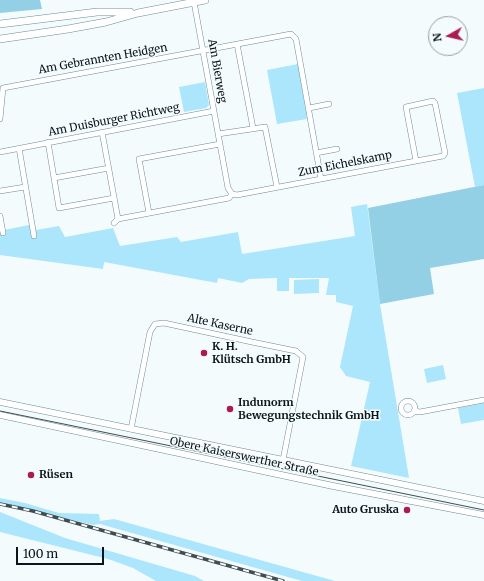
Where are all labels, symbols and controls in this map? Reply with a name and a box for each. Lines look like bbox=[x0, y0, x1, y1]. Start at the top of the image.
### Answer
north arrow bbox=[428, 16, 468, 56]
text: N bbox=[430, 32, 445, 43]
street label: Am Bierweg bbox=[205, 38, 229, 104]
street label: Am Gebrannten Heidgen bbox=[37, 41, 169, 77]
street label: Am Duisburger Richtweg bbox=[47, 101, 181, 139]
street label: Zum Eichelskamp bbox=[297, 148, 393, 180]
street label: Alte Kaserne bbox=[186, 312, 254, 338]
place label: K. H. Klütsch GmbH bbox=[212, 340, 291, 366]
marker: K. H. Klütsch GmbH bbox=[199, 348, 209, 358]
place label: Indunorm Bewegungstechnik GmbH bbox=[238, 396, 380, 422]
marker: Indunorm Bewegungstechnik GmbH bbox=[225, 404, 235, 414]
street label: Obere Kaiserswerther Straße bbox=[168, 435, 320, 479]
place label: Rüsen bbox=[39, 468, 73, 482]
marker: Rüsen bbox=[26, 470, 36, 480]
place label: Auto Gruska bbox=[332, 503, 399, 517]
marker: Auto Gruska bbox=[402, 505, 412, 515]
scale bar bbox=[18, 539, 106, 565]
text: 100 m bbox=[23, 546, 58, 561]

